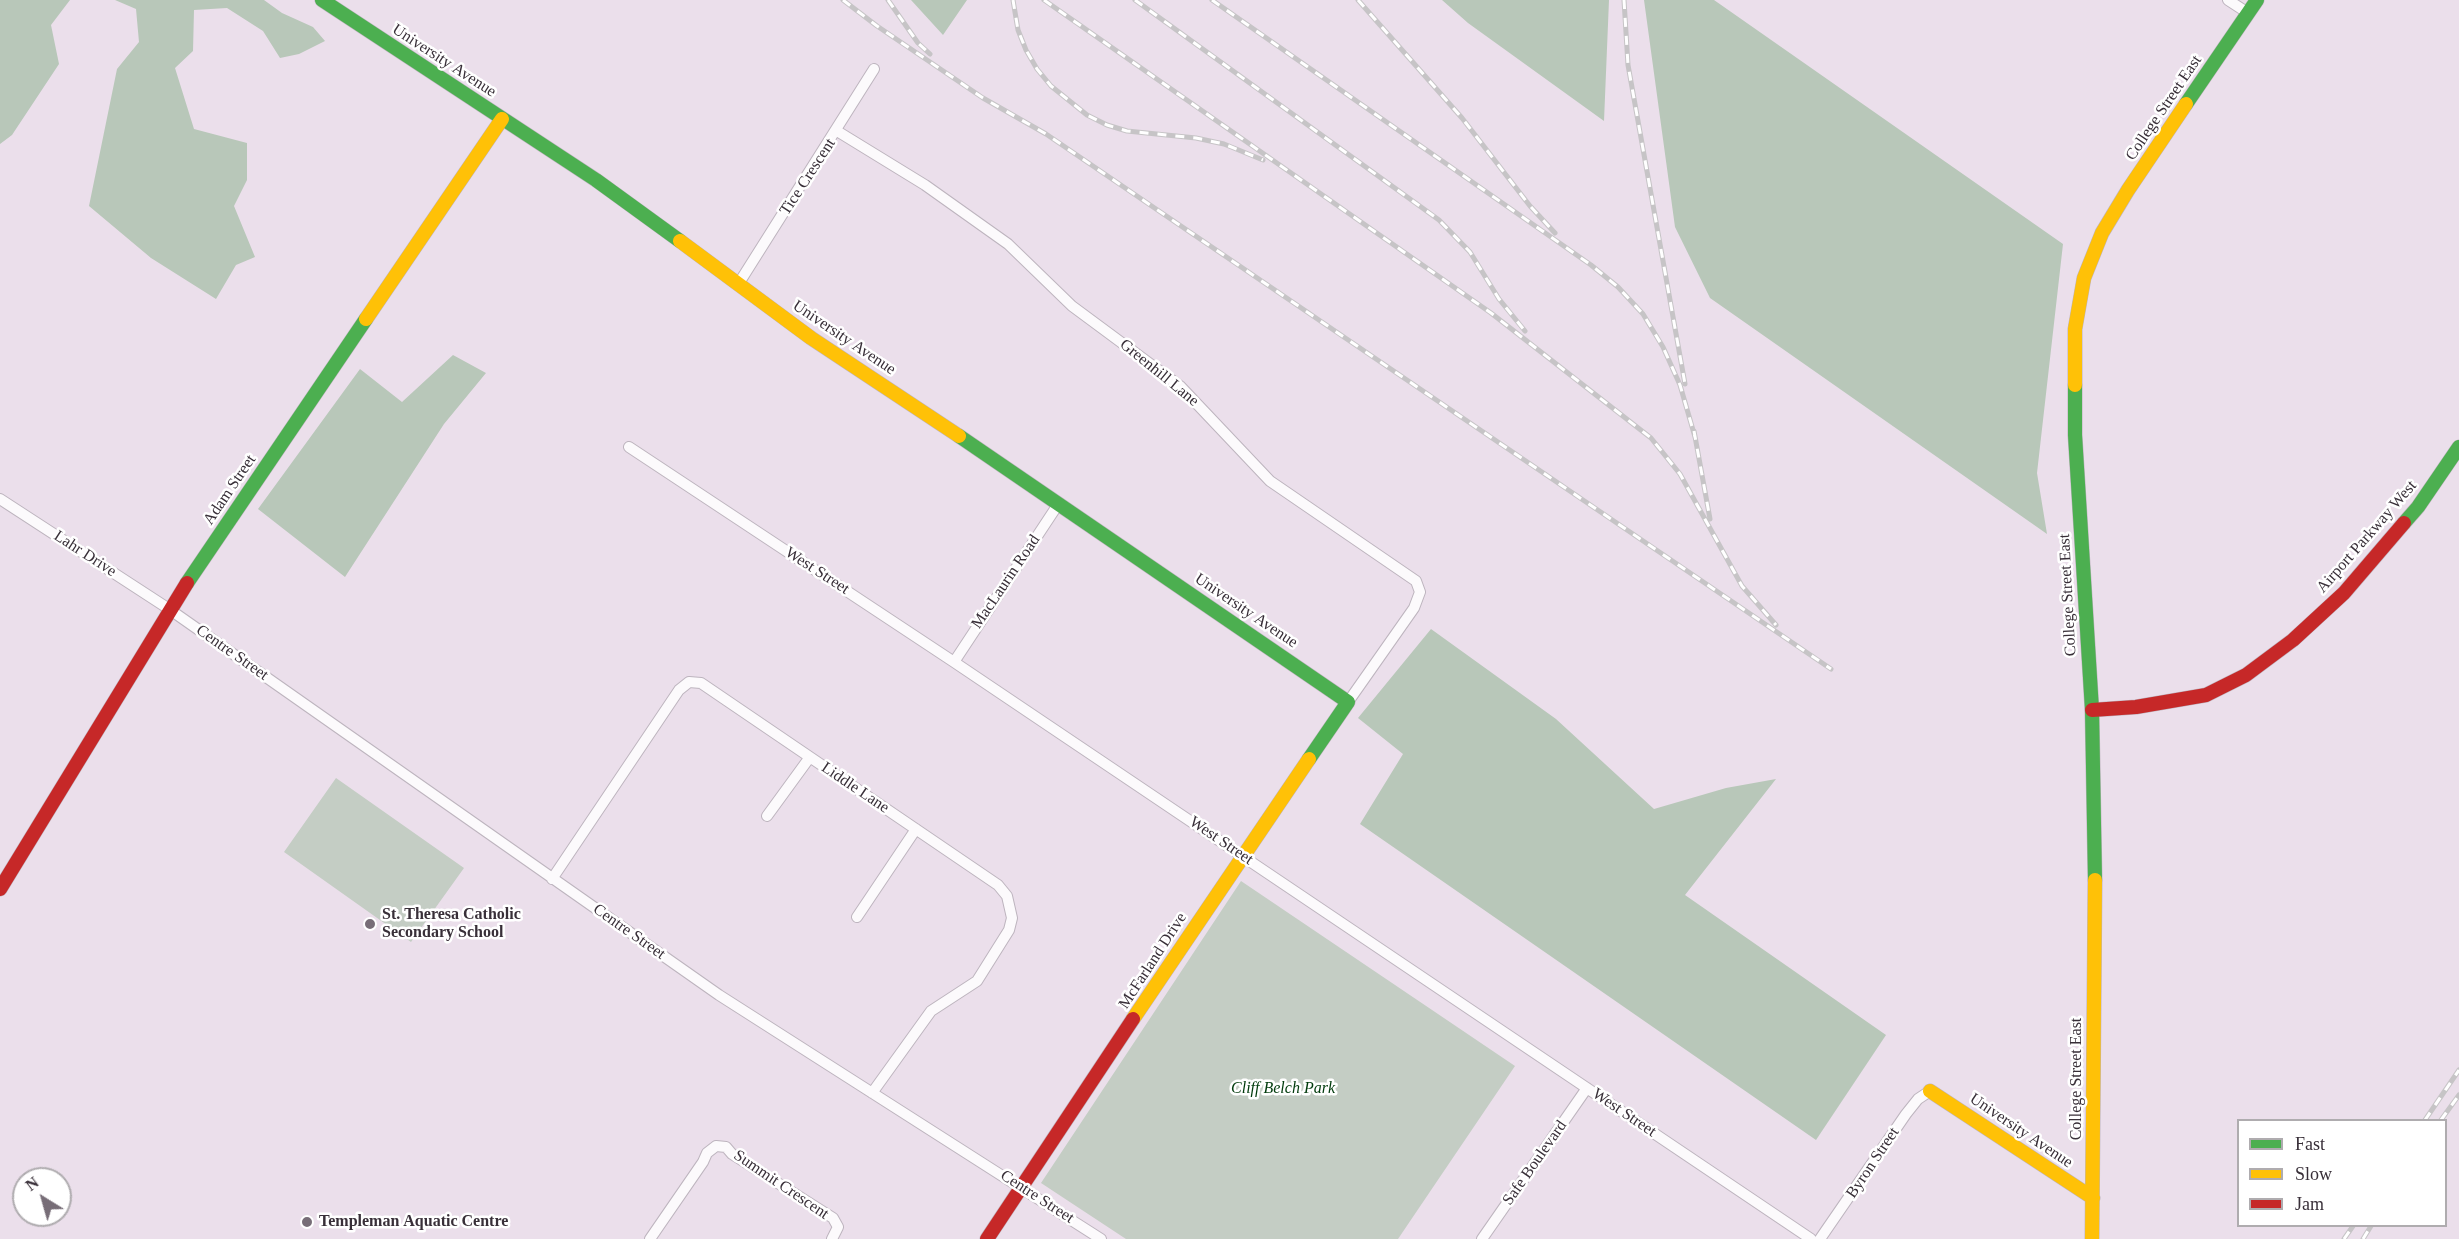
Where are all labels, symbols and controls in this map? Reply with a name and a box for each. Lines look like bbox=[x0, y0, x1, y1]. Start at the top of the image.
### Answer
street label: University Avenue bbox=[388, 20, 500, 102]
street label: College Street East bbox=[2122, 52, 2206, 164]
street label: Tice Crescent bbox=[776, 135, 840, 219]
street label: University Avenue bbox=[789, 296, 899, 380]
street label: Greenhill Lane bbox=[1116, 335, 1202, 411]
street label: Adam Street bbox=[200, 451, 260, 529]
street label: Airport Parkway West bbox=[2313, 477, 2421, 597]
street label: Lahr Drive bbox=[50, 527, 120, 581]
street label: MacLaurin Road bbox=[968, 532, 1044, 632]
street label: College Street East bbox=[2055, 533, 2081, 657]
street label: West Street bbox=[781, 543, 853, 599]
street label: University Avenue bbox=[1191, 569, 1301, 653]
street label: Centre Street bbox=[192, 621, 272, 685]
street label: Liddle Lane bbox=[817, 758, 893, 818]
street label: West Street bbox=[1185, 813, 1257, 869]
street label: Centre Street bbox=[589, 900, 669, 964]
place label: St. Theresa Catholic Secondary School bbox=[382, 905, 521, 943]
street label: McFarland Drive bbox=[1115, 909, 1191, 1013]
marker: St. Theresa Catholic Secondary School bbox=[363, 917, 377, 931]
street label: College Street East bbox=[2067, 1018, 2087, 1140]
park label: Cliff Belch Park bbox=[1231, 1079, 1335, 1099]
street label: West Street bbox=[1588, 1085, 1660, 1141]
street label: University Avenue bbox=[1966, 1089, 2076, 1173]
street label: Safe Boulevard bbox=[1499, 1117, 1571, 1209]
legend bbox=[2237, 1119, 2447, 1227]
street label: Byron Street bbox=[1842, 1124, 1904, 1202]
text: Fast bbox=[2295, 1134, 2325, 1154]
street label: Summit Crescent bbox=[730, 1146, 832, 1224]
text: Slow bbox=[2295, 1164, 2332, 1184]
street label: Centre Street bbox=[997, 1166, 1077, 1228]
north arrow bbox=[12, 1167, 72, 1227]
text: N bbox=[22, 1174, 42, 1194]
text: Jam bbox=[2295, 1194, 2324, 1214]
place label: Templeman Aquatic Centre bbox=[319, 1212, 508, 1232]
marker: Templeman Aquatic Centre bbox=[300, 1215, 314, 1229]

